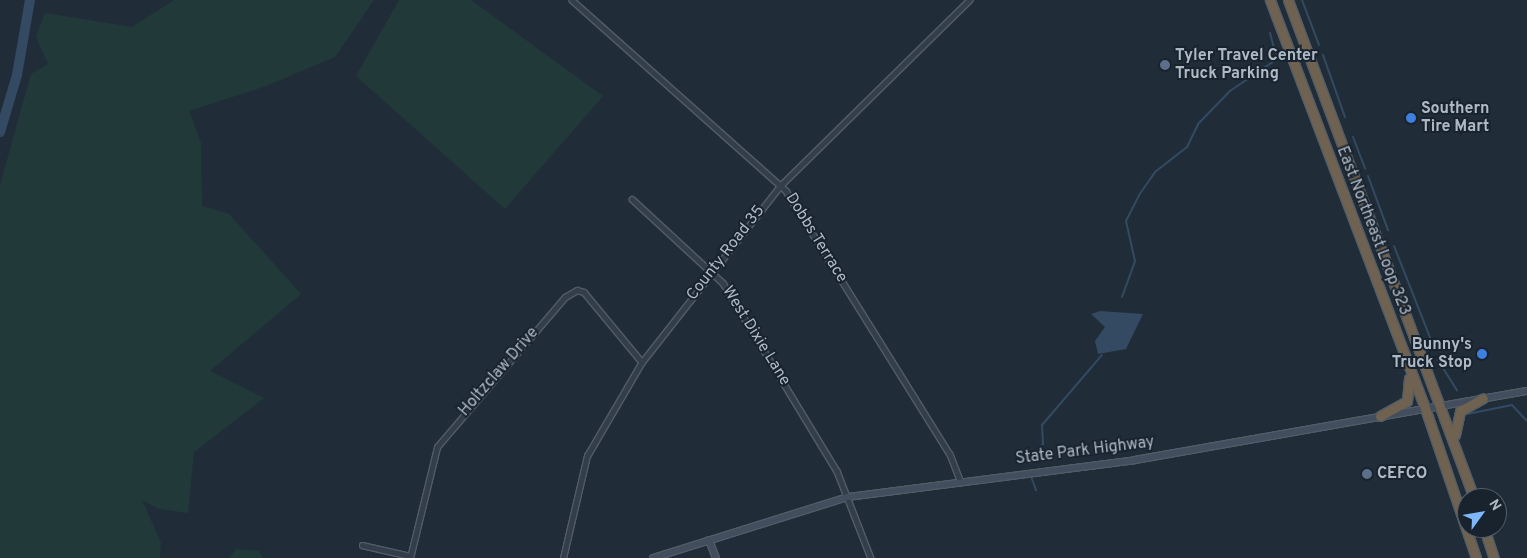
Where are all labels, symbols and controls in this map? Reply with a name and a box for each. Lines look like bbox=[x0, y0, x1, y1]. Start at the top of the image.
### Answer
place label: Tyler Travel Center Truck Parking bbox=[1175, 46, 1318, 84]
marker: Tyler Travel Center Truck Parking bbox=[1159, 59, 1171, 71]
place label: Southern Tire Mart bbox=[1421, 99, 1489, 137]
marker: Southern Tire Mart bbox=[1405, 112, 1417, 124]
street label: East Northeast Loop 323 bbox=[1332, 144, 1414, 318]
street label: Dobbs Terrace bbox=[781, 189, 851, 287]
street label: County Road 35 bbox=[683, 202, 769, 304]
street label: West Dixie Lane bbox=[718, 283, 794, 389]
street label: Holtzclaw Drive bbox=[455, 324, 543, 420]
place label: Bunny's Truck Stop bbox=[1392, 335, 1472, 373]
marker: Bunny's Truck Stop bbox=[1476, 348, 1488, 360]
street label: State Park Highway bbox=[1014, 433, 1156, 469]
place label: CEFCO bbox=[1377, 464, 1427, 484]
marker: CEFCO bbox=[1361, 468, 1373, 480]
north arrow bbox=[1457, 488, 1507, 538]
text: N bbox=[1484, 497, 1504, 514]

